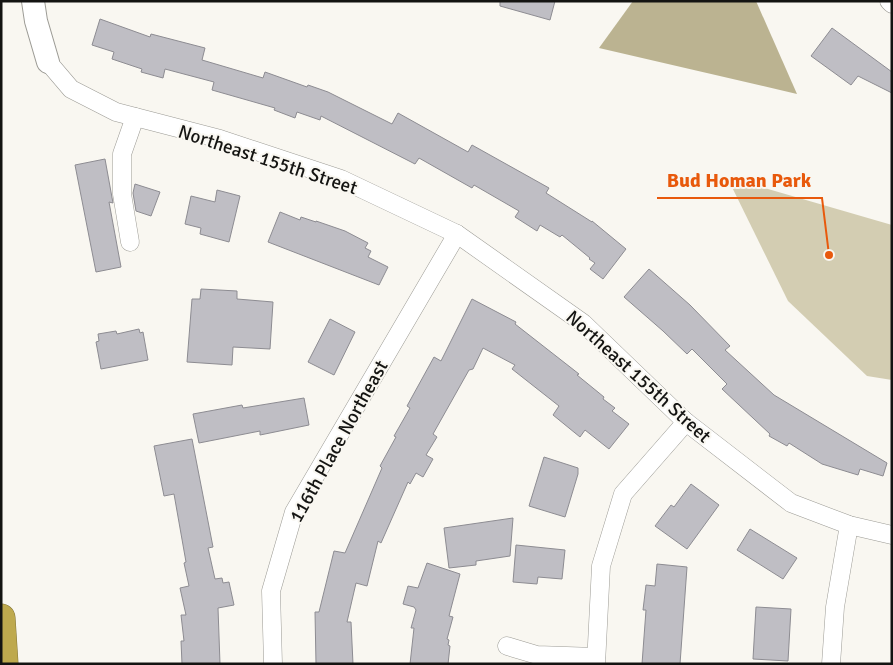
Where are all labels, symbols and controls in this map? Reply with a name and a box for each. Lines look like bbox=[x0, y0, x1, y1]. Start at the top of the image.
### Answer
street label: Northeast 155th Street bbox=[175, 120, 361, 200]
callout: Bud Homan Park bbox=[657, 163, 822, 198]
text: Bud Homan Park bbox=[667, 168, 812, 193]
street label: Northeast 155th Street bbox=[561, 305, 716, 448]
street label: 116th Place Northeast bbox=[284, 356, 394, 527]

